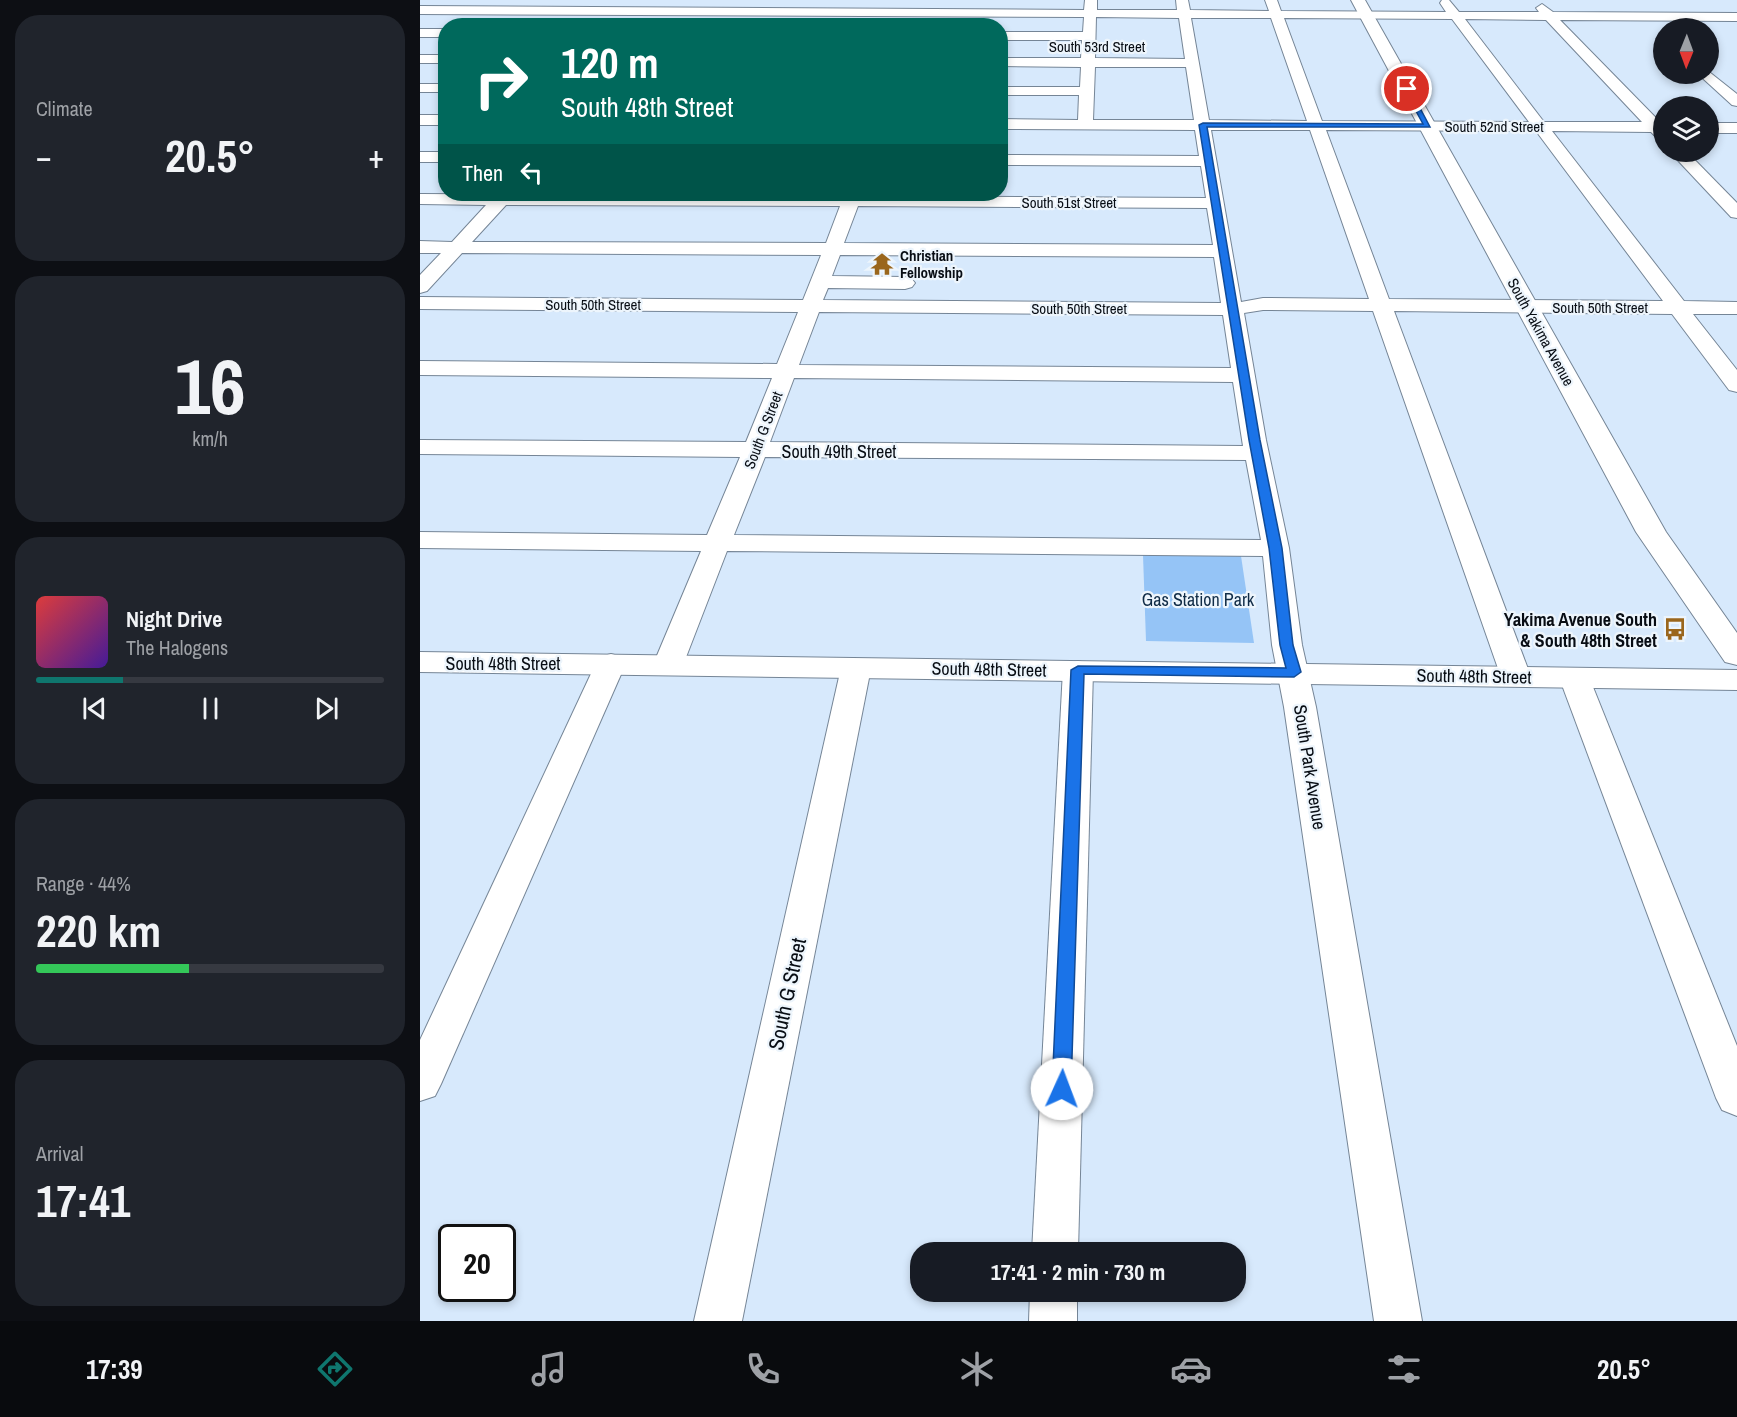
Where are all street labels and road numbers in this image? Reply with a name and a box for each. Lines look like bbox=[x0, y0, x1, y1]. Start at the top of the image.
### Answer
street label: South 53rd Street bbox=[1049, 36, 1146, 57]
street label: South 52nd Street bbox=[1444, 116, 1544, 137]
street label: South 51st Street bbox=[1021, 192, 1117, 213]
street label: South Yakima Avenue bbox=[1503, 274, 1579, 390]
street label: South 50th Street bbox=[545, 294, 641, 315]
street label: South 50th Street bbox=[1552, 297, 1648, 318]
street label: South 50th Street bbox=[1031, 298, 1127, 319]
street label: South G Street bbox=[739, 388, 788, 472]
street label: South 49th Street bbox=[782, 439, 896, 464]
street label: South 48th Street bbox=[446, 651, 560, 676]
street label: South 48th Street bbox=[931, 655, 1047, 683]
street label: South 48th Street bbox=[1416, 662, 1532, 690]
street label: South Park Avenue bbox=[1288, 703, 1332, 831]
street label: South G Street bbox=[761, 935, 813, 1053]

